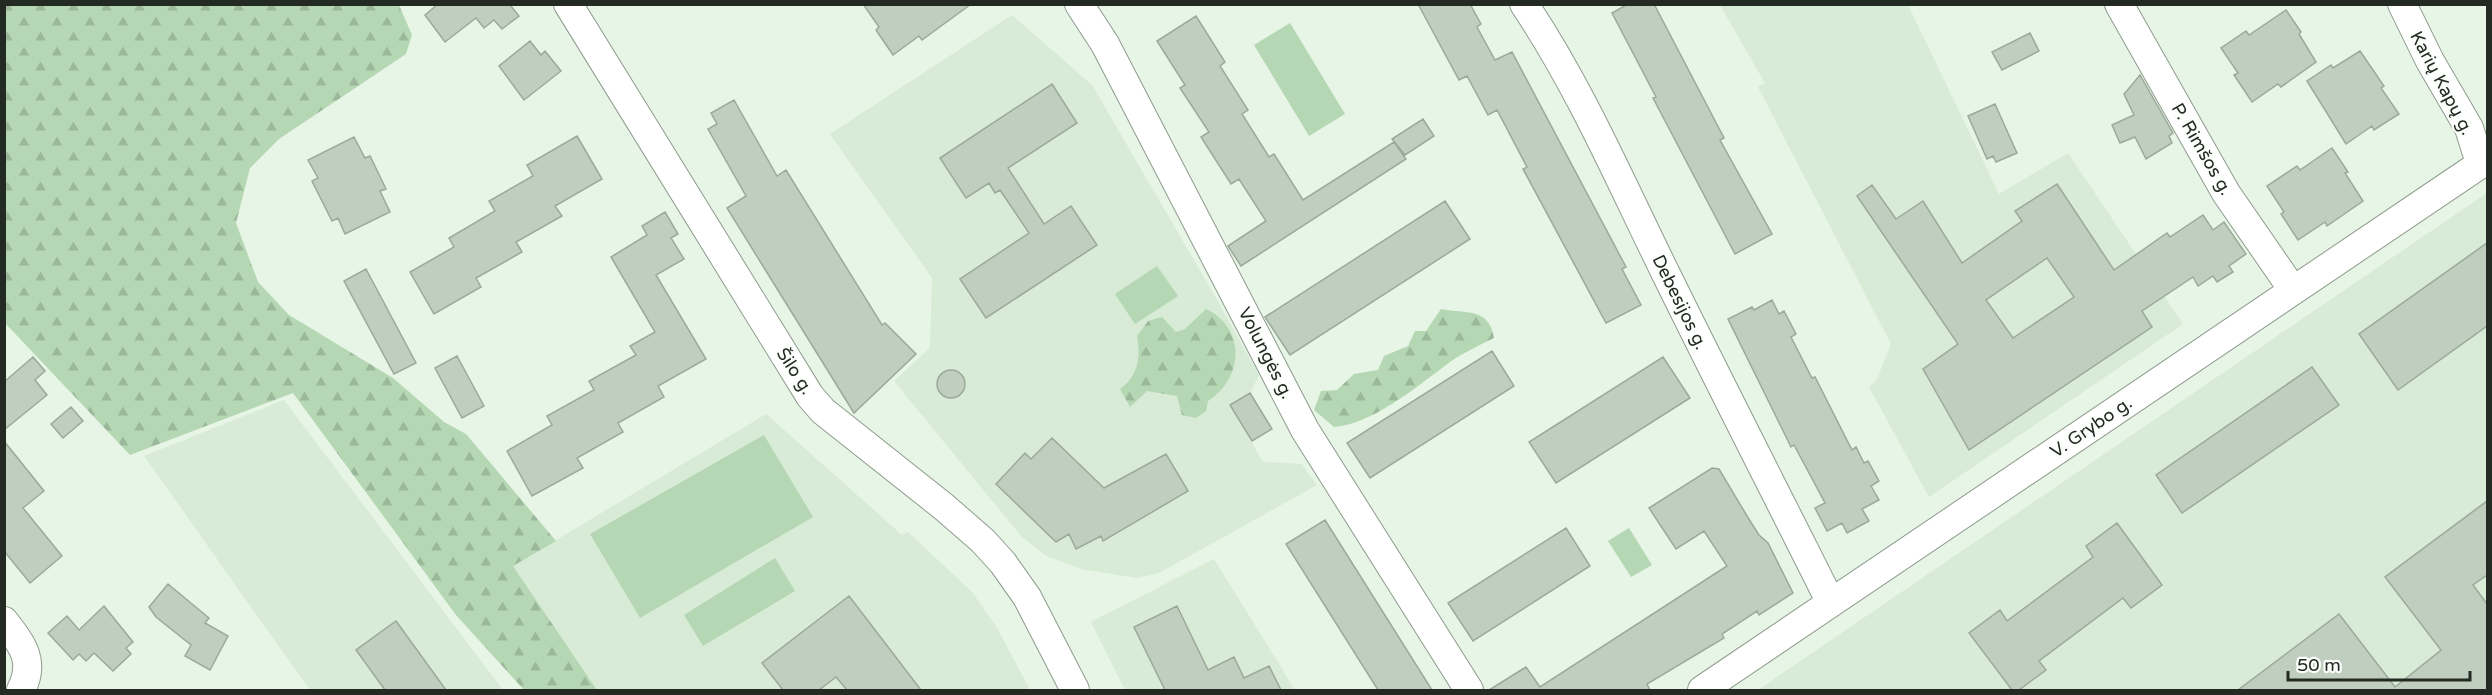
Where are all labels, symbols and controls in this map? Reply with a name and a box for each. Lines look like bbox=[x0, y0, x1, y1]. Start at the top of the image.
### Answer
street label: Karių Kapų g. bbox=[2405, 27, 2479, 139]
street label: P. Rimšos g. bbox=[2167, 99, 2237, 199]
street label: Debesijos g. bbox=[1648, 251, 1712, 353]
street label: Volungės g. bbox=[1234, 304, 1298, 402]
street label: Šilo g. bbox=[772, 343, 818, 399]
street label: V. Grybo g. bbox=[2046, 392, 2136, 462]
scale bar bbox=[2288, 644, 2470, 682]
text: 50 m bbox=[2297, 654, 2341, 676]

